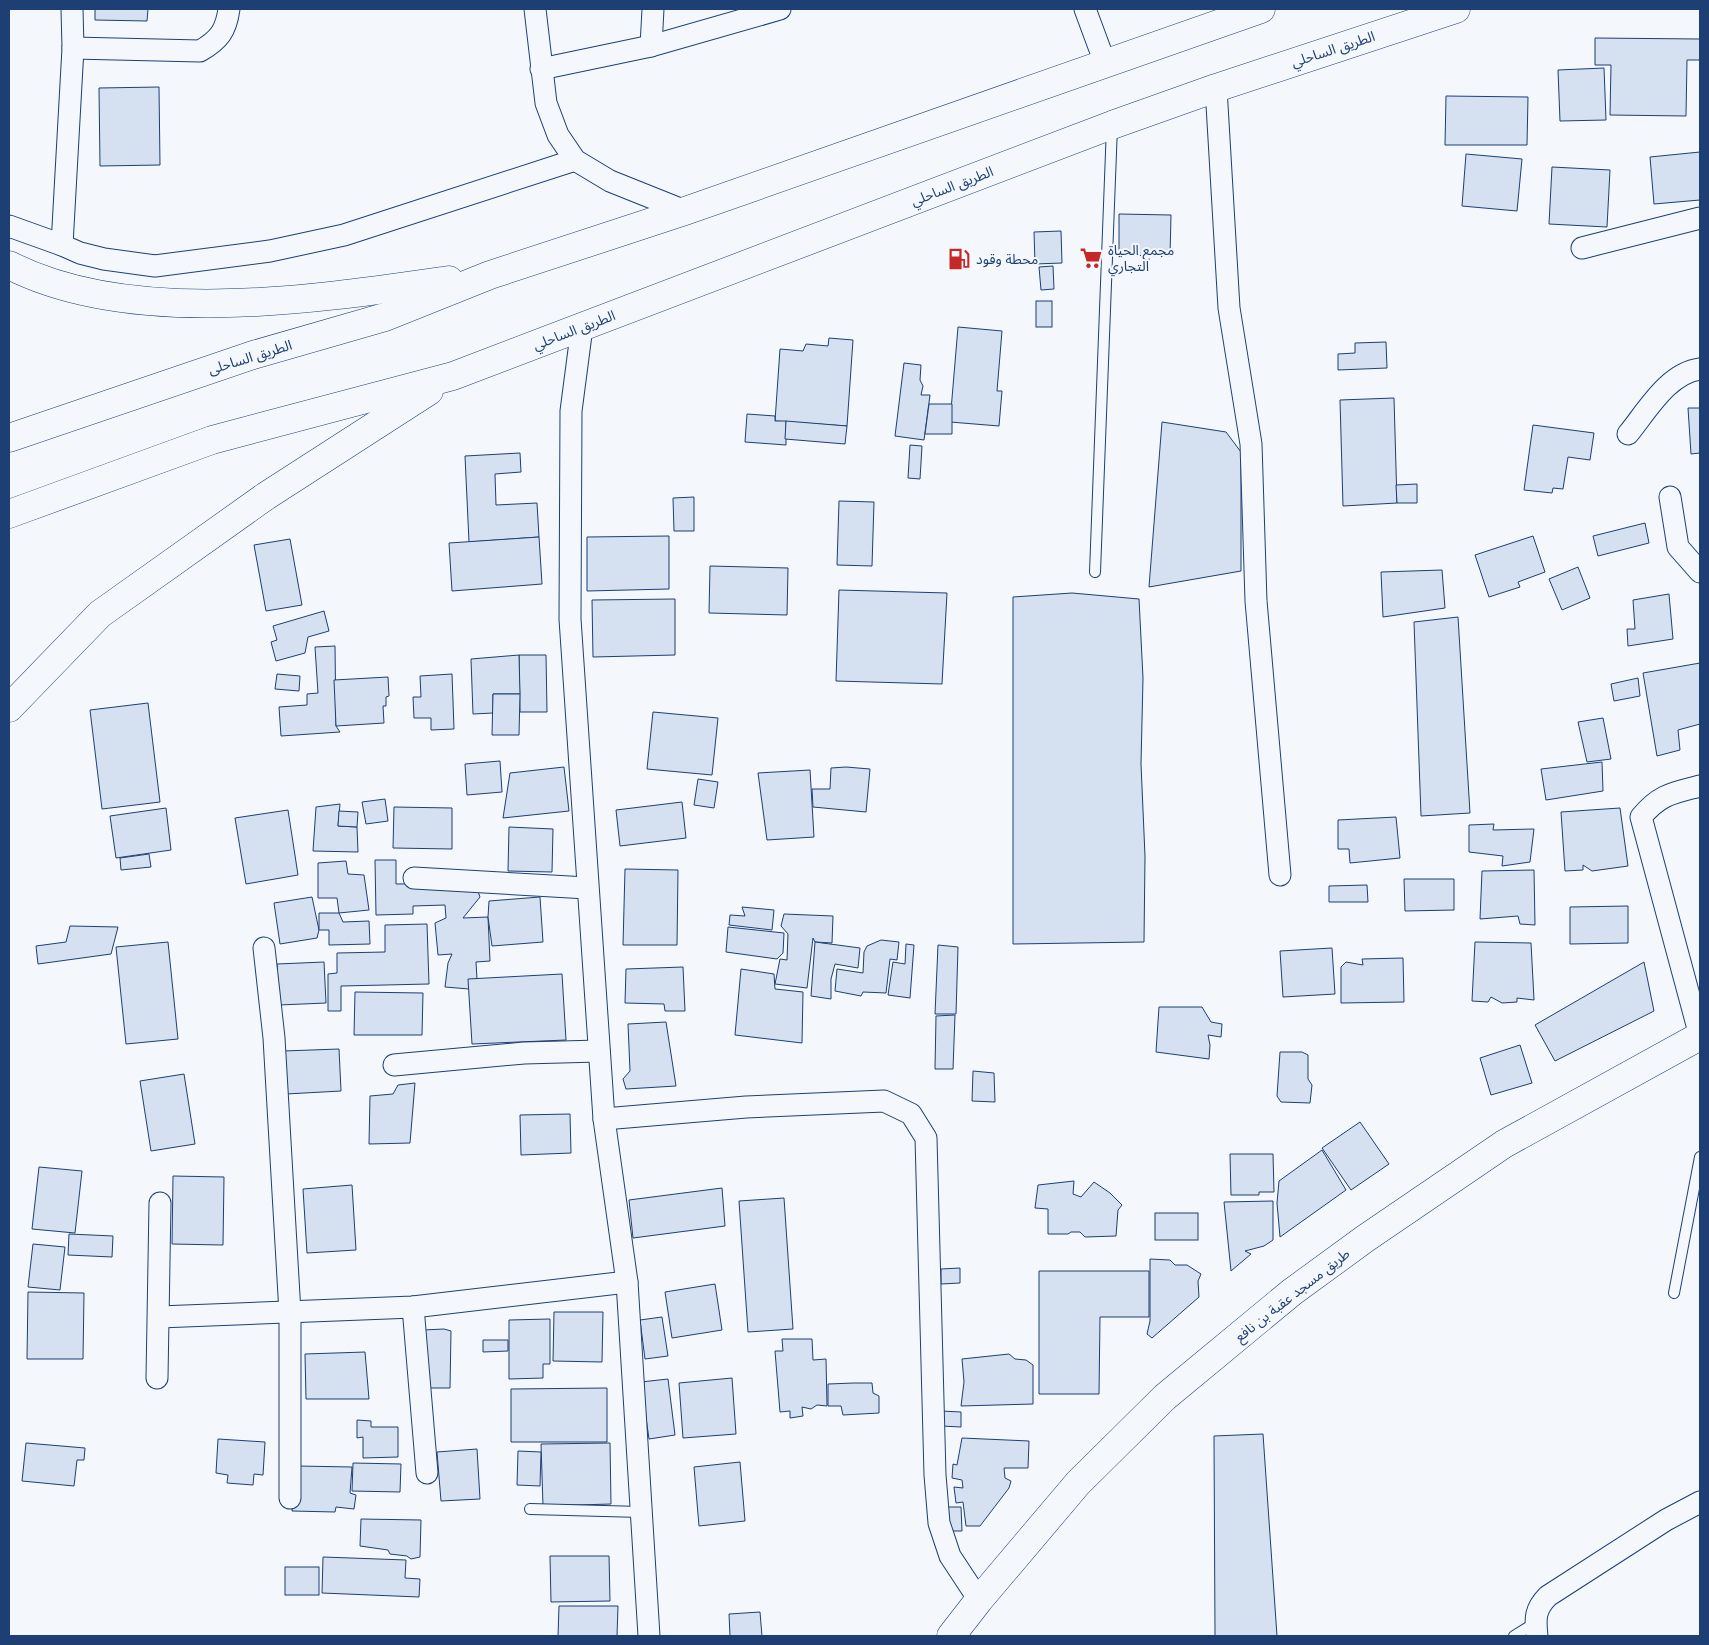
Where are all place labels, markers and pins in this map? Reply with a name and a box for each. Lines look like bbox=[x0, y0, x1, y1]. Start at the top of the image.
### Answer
place label: مجمع الحياة التجاري bbox=[1108, 240, 1174, 277]
supermarket icon: مجمع الحياة التجاري bbox=[1078, 245, 1104, 271]
fuel station icon: محطة وقود bbox=[946, 246, 972, 272]
place label: محطة وقود bbox=[976, 249, 1038, 268]

